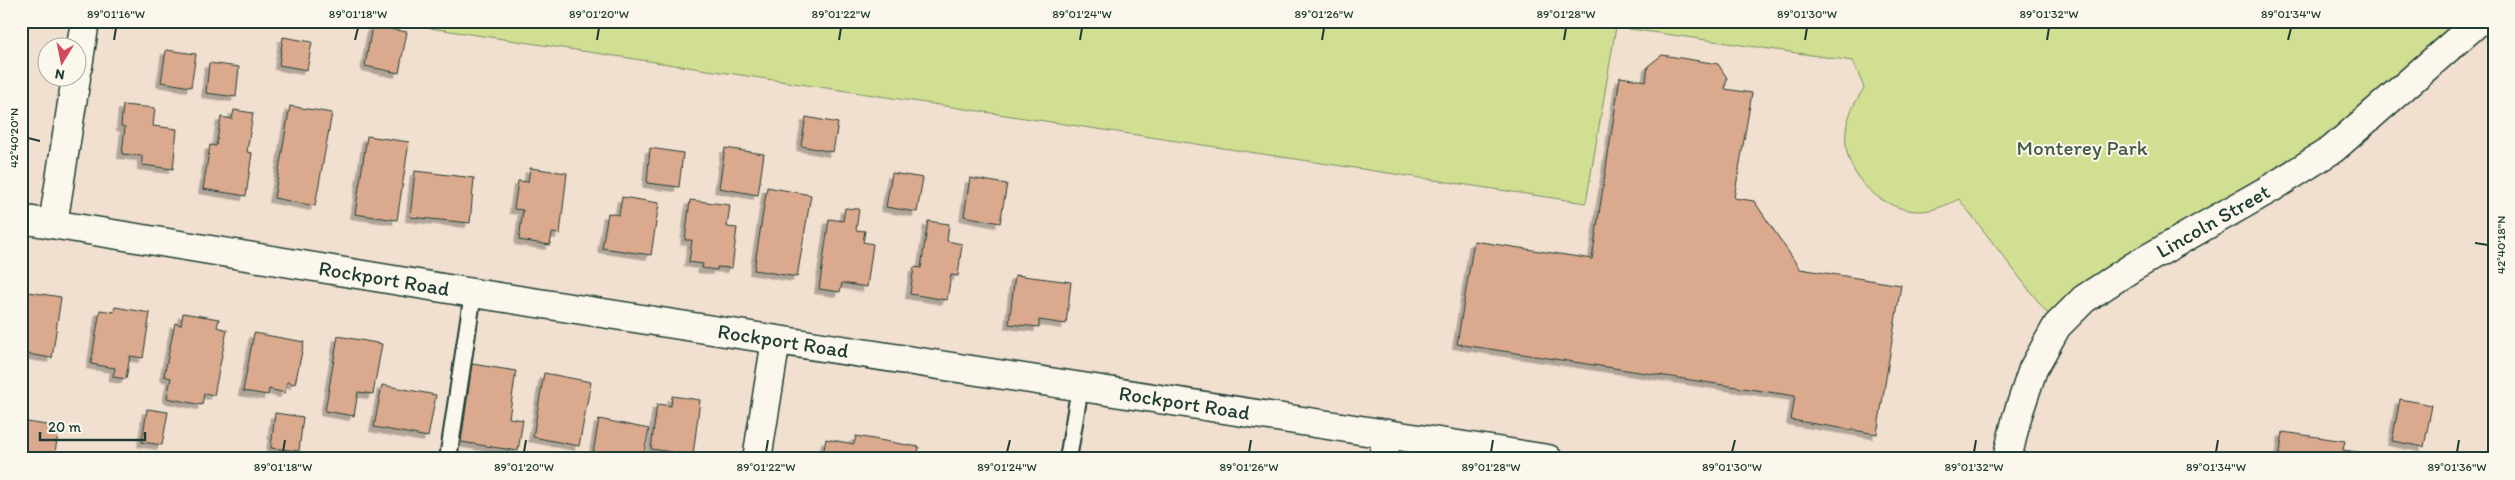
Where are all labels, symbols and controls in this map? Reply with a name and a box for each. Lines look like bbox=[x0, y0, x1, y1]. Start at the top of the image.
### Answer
text: 89°01'16"W bbox=[87, 7, 145, 21]
text: 89°01'18"W bbox=[329, 7, 387, 21]
text: 89°01'20"W bbox=[569, 7, 629, 21]
text: 89°01'22"W bbox=[812, 7, 870, 21]
text: 89°01'24"W bbox=[1052, 7, 1112, 21]
text: 89°01'26"W bbox=[1295, 7, 1353, 21]
text: 89°01'28"W bbox=[1536, 7, 1596, 21]
text: 89°01'30"W bbox=[1777, 7, 1837, 21]
text: 89°01'32"W bbox=[2019, 7, 2079, 21]
text: 89°01'34"W bbox=[2261, 7, 2321, 21]
north arrow bbox=[38, 38, 88, 88]
text: N bbox=[54, 65, 66, 84]
text: 42°40'20"N bbox=[7, 108, 21, 168]
park label: Monterey Park bbox=[2016, 135, 2148, 160]
street label: Lincoln Street bbox=[2152, 178, 2274, 263]
text: 42°40'18"N bbox=[2494, 216, 2508, 274]
street label: Rockport Road bbox=[317, 255, 452, 301]
street label: Rockport Road bbox=[716, 318, 851, 363]
street label: Rockport Road bbox=[1117, 380, 1253, 425]
scale bar bbox=[40, 410, 145, 442]
text: 20 m bbox=[48, 418, 82, 436]
text: 89°01'18"W bbox=[254, 460, 312, 474]
text: 89°01'20"W bbox=[494, 460, 554, 474]
text: 89°01'22"W bbox=[737, 460, 795, 474]
text: 89°01'24"W bbox=[977, 460, 1037, 474]
text: 89°01'26"W bbox=[1220, 460, 1278, 474]
text: 89°01'28"W bbox=[1461, 460, 1521, 474]
text: 89°01'30"W bbox=[1702, 460, 1762, 474]
text: 89°01'32"W bbox=[1944, 460, 2004, 474]
text: 89°01'34"W bbox=[2186, 460, 2246, 474]
text: 89°01'36"W bbox=[2427, 460, 2487, 474]

